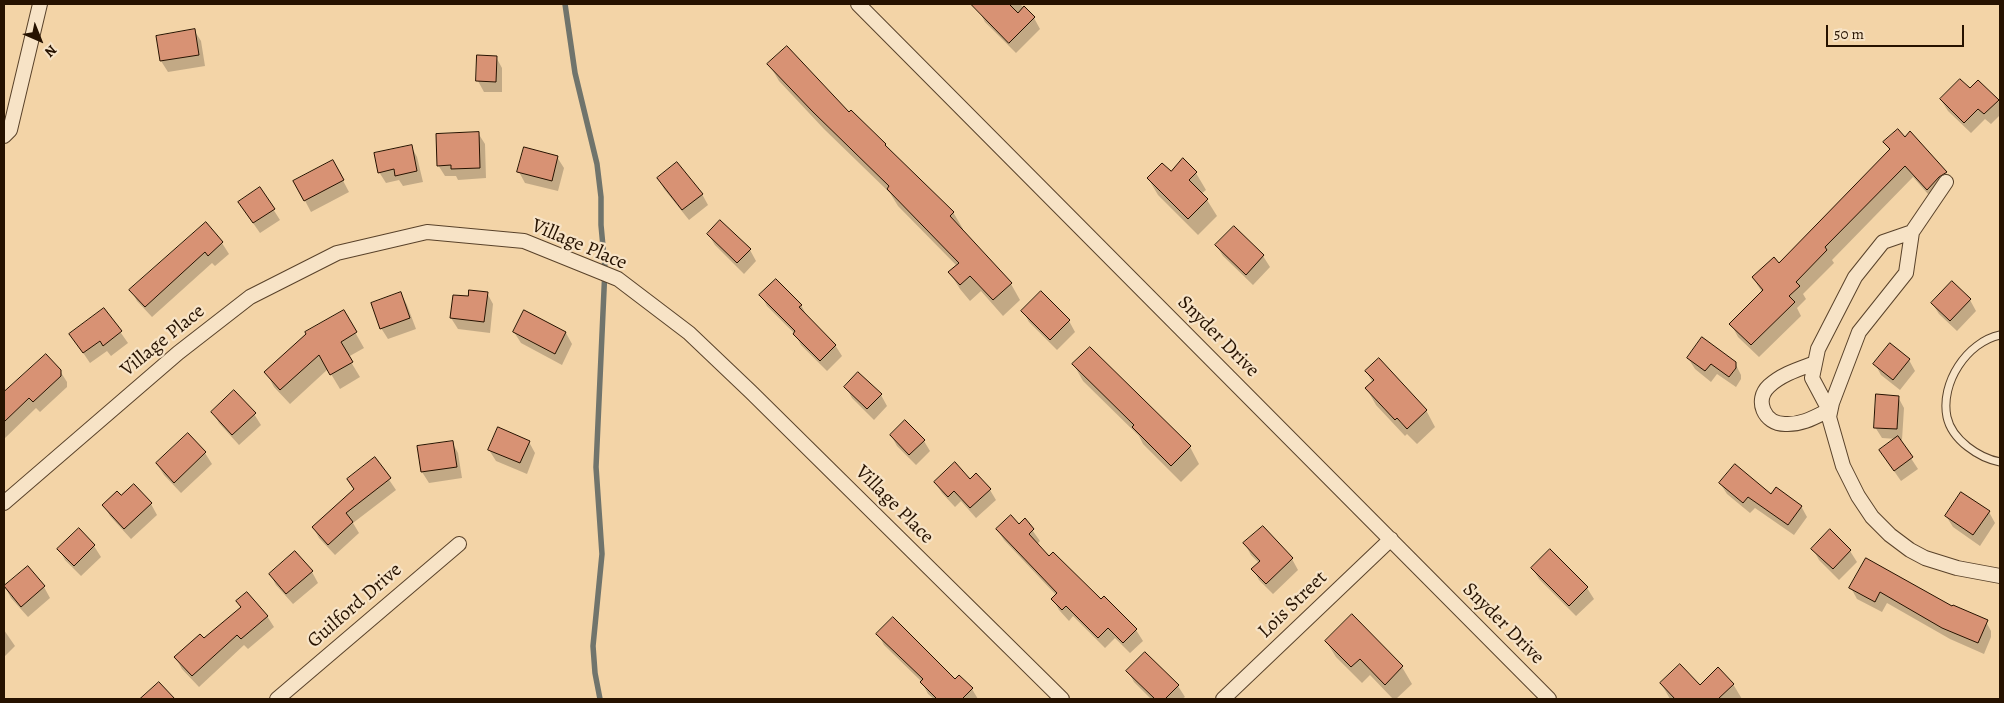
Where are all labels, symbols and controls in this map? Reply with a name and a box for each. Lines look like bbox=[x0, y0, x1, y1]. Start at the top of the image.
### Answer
north arrow bbox=[15, 15, 65, 65]
scale bar bbox=[1829, 15, 1966, 47]
text: 50 m bbox=[1834, 24, 1864, 44]
text: N bbox=[41, 41, 61, 62]
street label: Village Place bbox=[528, 214, 630, 276]
street label: Snyder Drive bbox=[1172, 291, 1264, 383]
street label: Village Place bbox=[116, 300, 210, 382]
street label: Village Place bbox=[850, 461, 938, 549]
street label: Guilford Drive bbox=[303, 558, 407, 654]
street label: Lois Street bbox=[1253, 566, 1333, 644]
street label: Snyder Drive bbox=[1457, 578, 1549, 670]

